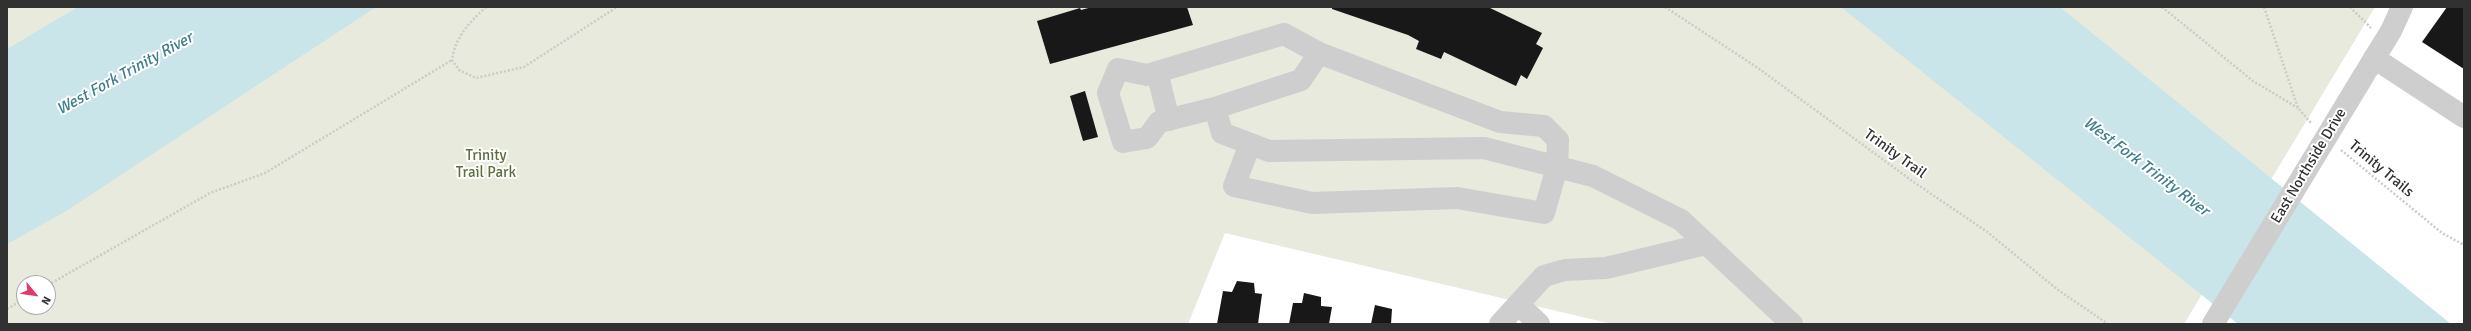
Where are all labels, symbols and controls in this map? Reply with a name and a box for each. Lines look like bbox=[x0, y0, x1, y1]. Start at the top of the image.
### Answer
water label: West Fork Trinity River bbox=[54, 29, 196, 119]
street label: East Northside Drive bbox=[2267, 105, 2351, 227]
water label: West Fork Trinity River bbox=[2079, 113, 2213, 221]
street label: Trinity Trail bbox=[1860, 125, 1930, 183]
street label: Trinity Trails bbox=[2345, 137, 2417, 201]
park label: Trinity Trail Park bbox=[456, 147, 516, 182]
north arrow bbox=[16, 275, 56, 315]
text: N bbox=[39, 294, 54, 307]

